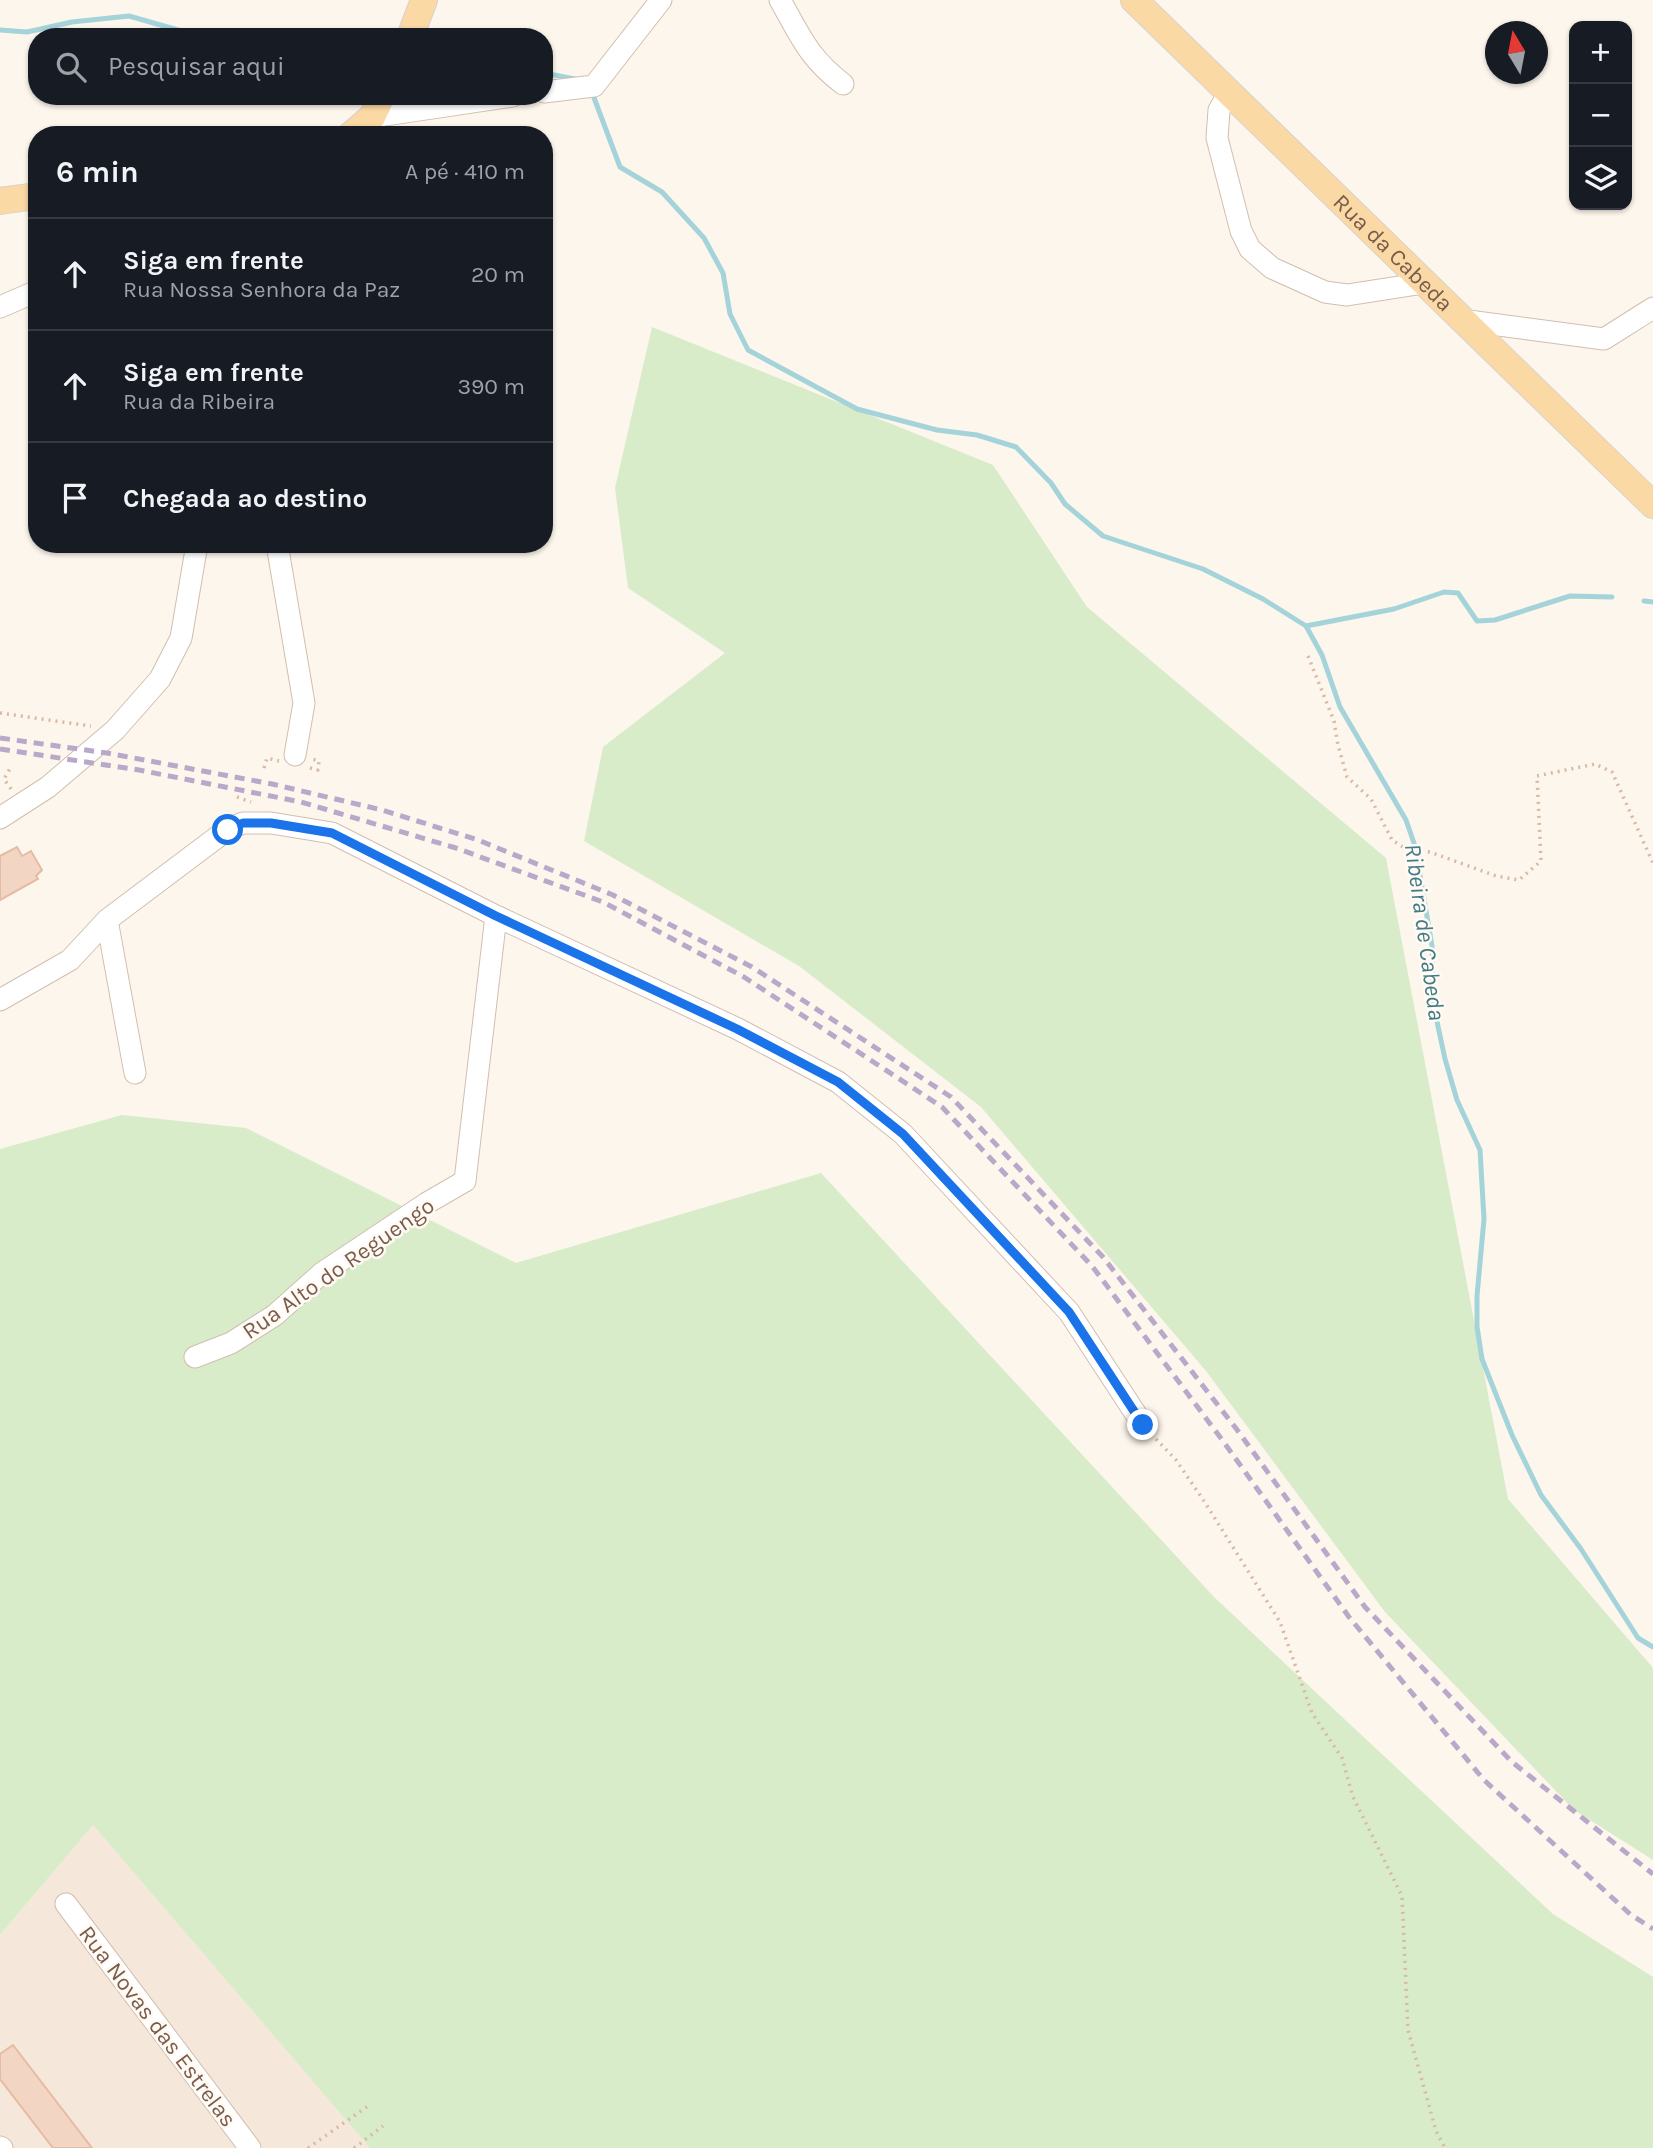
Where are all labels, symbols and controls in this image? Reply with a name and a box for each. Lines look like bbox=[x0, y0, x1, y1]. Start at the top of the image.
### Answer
north arrow bbox=[1485, 21, 1548, 84]
map controls bbox=[1569, 21, 1632, 210]
button: + bbox=[1569, 21, 1632, 84]
search box bbox=[28, 28, 553, 105]
icon: search bbox=[52, 48, 90, 86]
text: Pesquisar aqui bbox=[108, 51, 285, 82]
button: − bbox=[1569, 84, 1632, 147]
button: layers bbox=[1569, 147, 1632, 210]
text: 6 min bbox=[56, 154, 139, 190]
text: A pé · 410 m bbox=[405, 158, 525, 185]
street label: Rua da Cabeda bbox=[1328, 189, 1459, 317]
text: Siga em frente bbox=[123, 245, 304, 276]
icon: ahead bbox=[56, 255, 94, 293]
text: 20 m bbox=[471, 261, 525, 288]
text: Rua Nossa Senhora da Paz bbox=[123, 276, 400, 303]
text: Siga em frente bbox=[123, 357, 304, 388]
icon: ahead bbox=[56, 367, 94, 405]
text: 390 m bbox=[457, 373, 525, 400]
text: Rua da Ribeira bbox=[123, 388, 275, 415]
icon: arrive bbox=[56, 479, 94, 517]
text: Chegada ao destino bbox=[123, 483, 367, 514]
route start bbox=[212, 814, 243, 845]
water label: Ribeira de Cabeda bbox=[1399, 842, 1451, 1022]
street label: Rua Alto do Reguengo bbox=[237, 1192, 439, 1345]
route end bbox=[1127, 1409, 1158, 1440]
street label: Rua Novas das Estrelas bbox=[73, 1920, 242, 2132]

